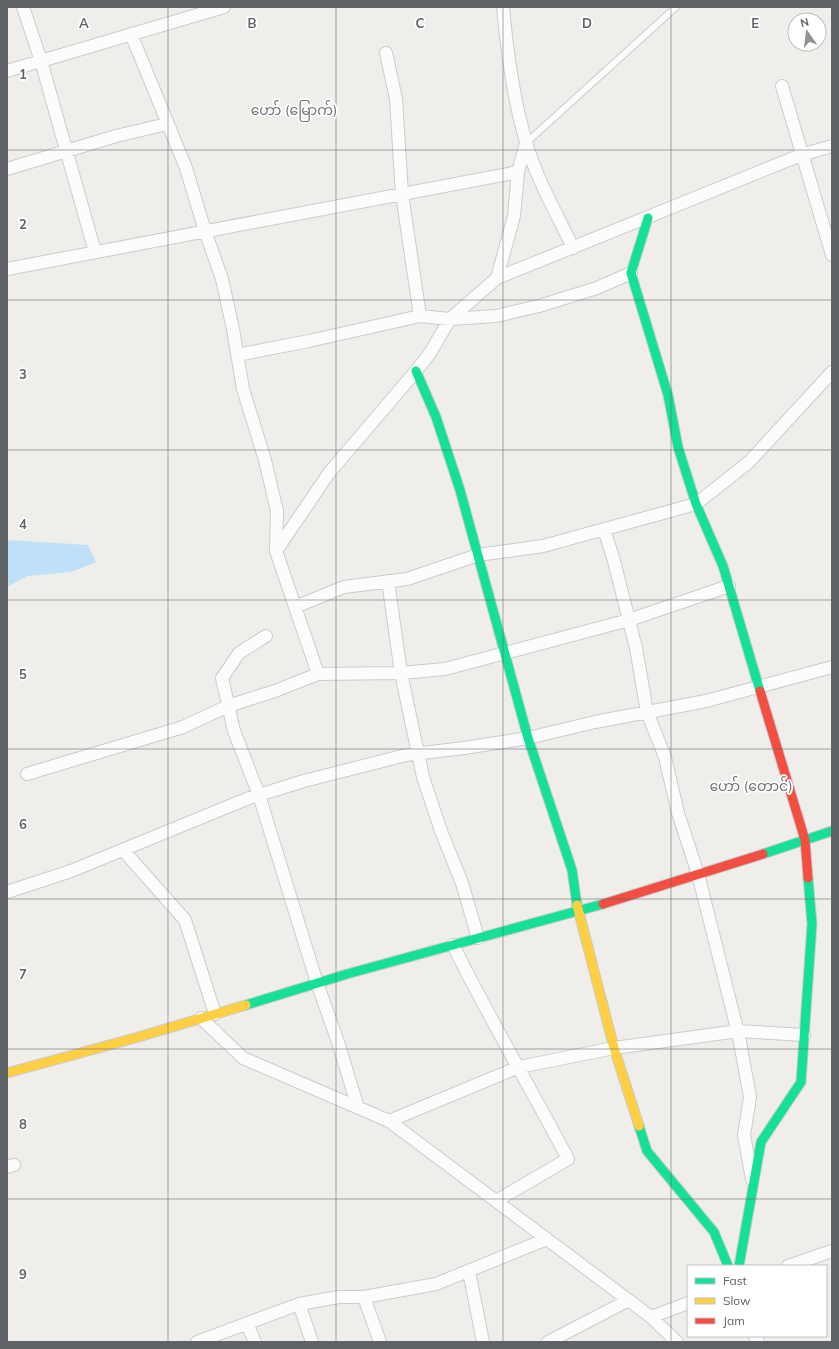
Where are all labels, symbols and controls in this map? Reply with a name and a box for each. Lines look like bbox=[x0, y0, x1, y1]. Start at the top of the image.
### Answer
north arrow bbox=[787, 12, 827, 52]
text: N bbox=[799, 14, 810, 30]
text: A bbox=[79, 15, 89, 31]
text: B bbox=[248, 15, 257, 31]
text: C bbox=[416, 15, 425, 31]
text: D bbox=[582, 15, 592, 31]
text: E bbox=[751, 15, 759, 31]
text: 1 bbox=[19, 66, 27, 82]
district label: ဟော် (မြောက်) bbox=[251, 100, 337, 122]
text: 2 bbox=[19, 216, 27, 232]
text: 3 bbox=[19, 366, 27, 382]
text: 4 bbox=[19, 516, 27, 532]
text: 5 bbox=[19, 666, 27, 682]
district label: ဟော် (တောင်) bbox=[709, 776, 793, 795]
text: 6 bbox=[19, 816, 27, 832]
text: 7 bbox=[19, 966, 27, 982]
text: 8 bbox=[19, 1116, 27, 1132]
legend bbox=[687, 1265, 827, 1337]
text: 9 bbox=[19, 1266, 27, 1282]
text: Fast bbox=[723, 1273, 747, 1288]
text: Slow bbox=[723, 1293, 751, 1308]
text: Jam bbox=[723, 1313, 745, 1328]

